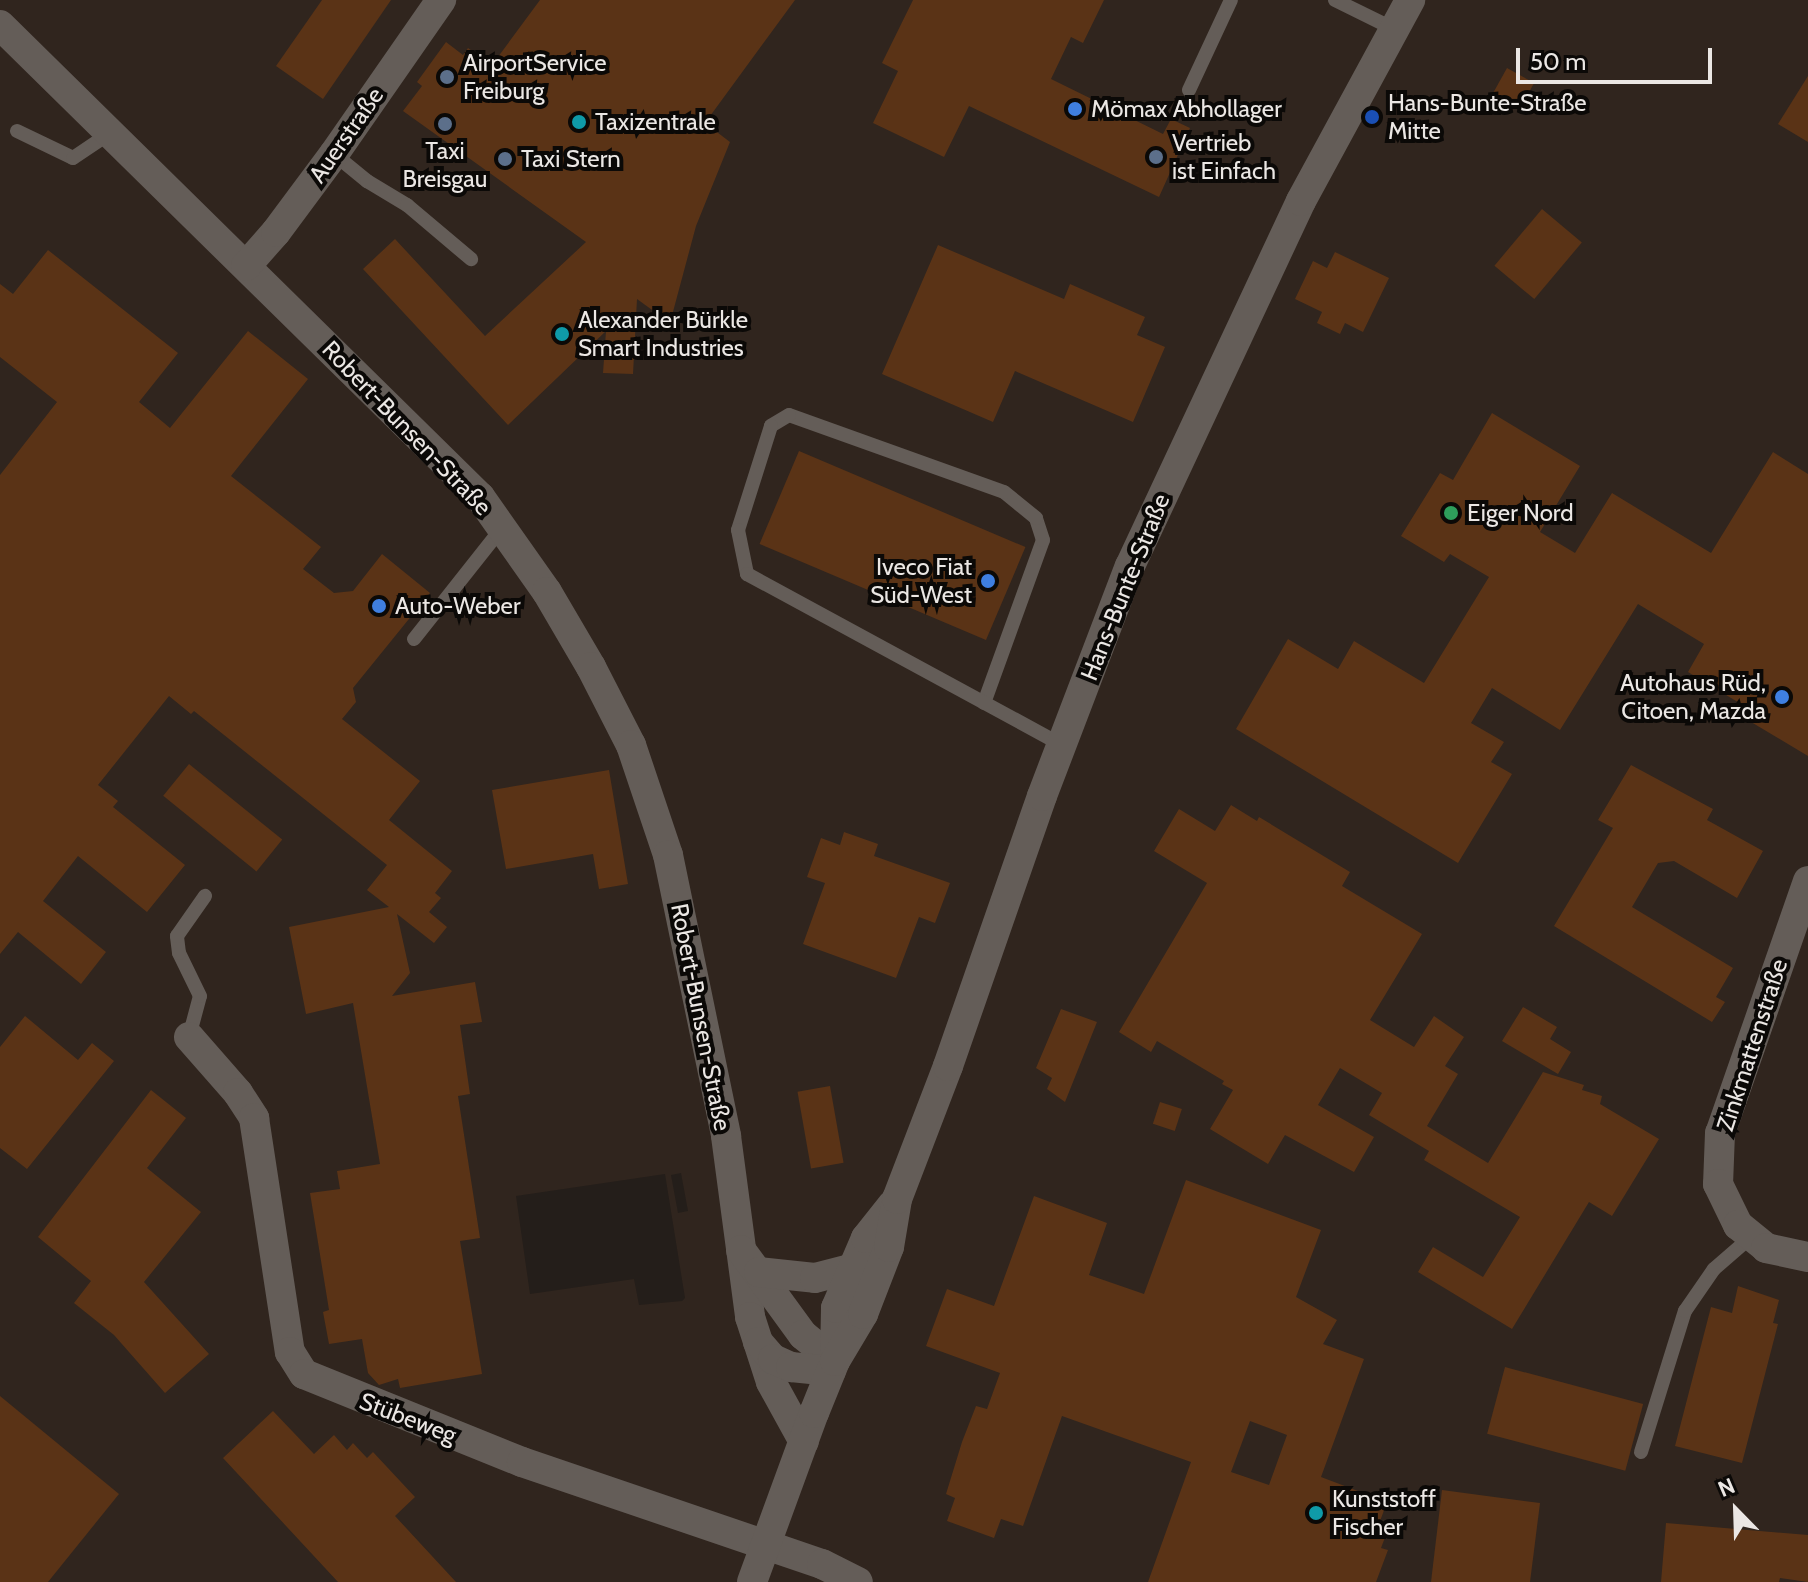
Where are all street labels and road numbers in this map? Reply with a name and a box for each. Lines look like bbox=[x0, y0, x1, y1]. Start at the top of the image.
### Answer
street label: Auerstraße bbox=[303, 82, 389, 188]
street label: Robert-Bunsen-Straße bbox=[316, 335, 498, 521]
street label: Hans-Bunte-Straße bbox=[1074, 490, 1176, 684]
street label: Robert-Bunsen-Straße bbox=[665, 901, 737, 1133]
street label: Zinkmattenstraße bbox=[1711, 955, 1793, 1135]
street label: Stübeweg bbox=[355, 1386, 461, 1450]

